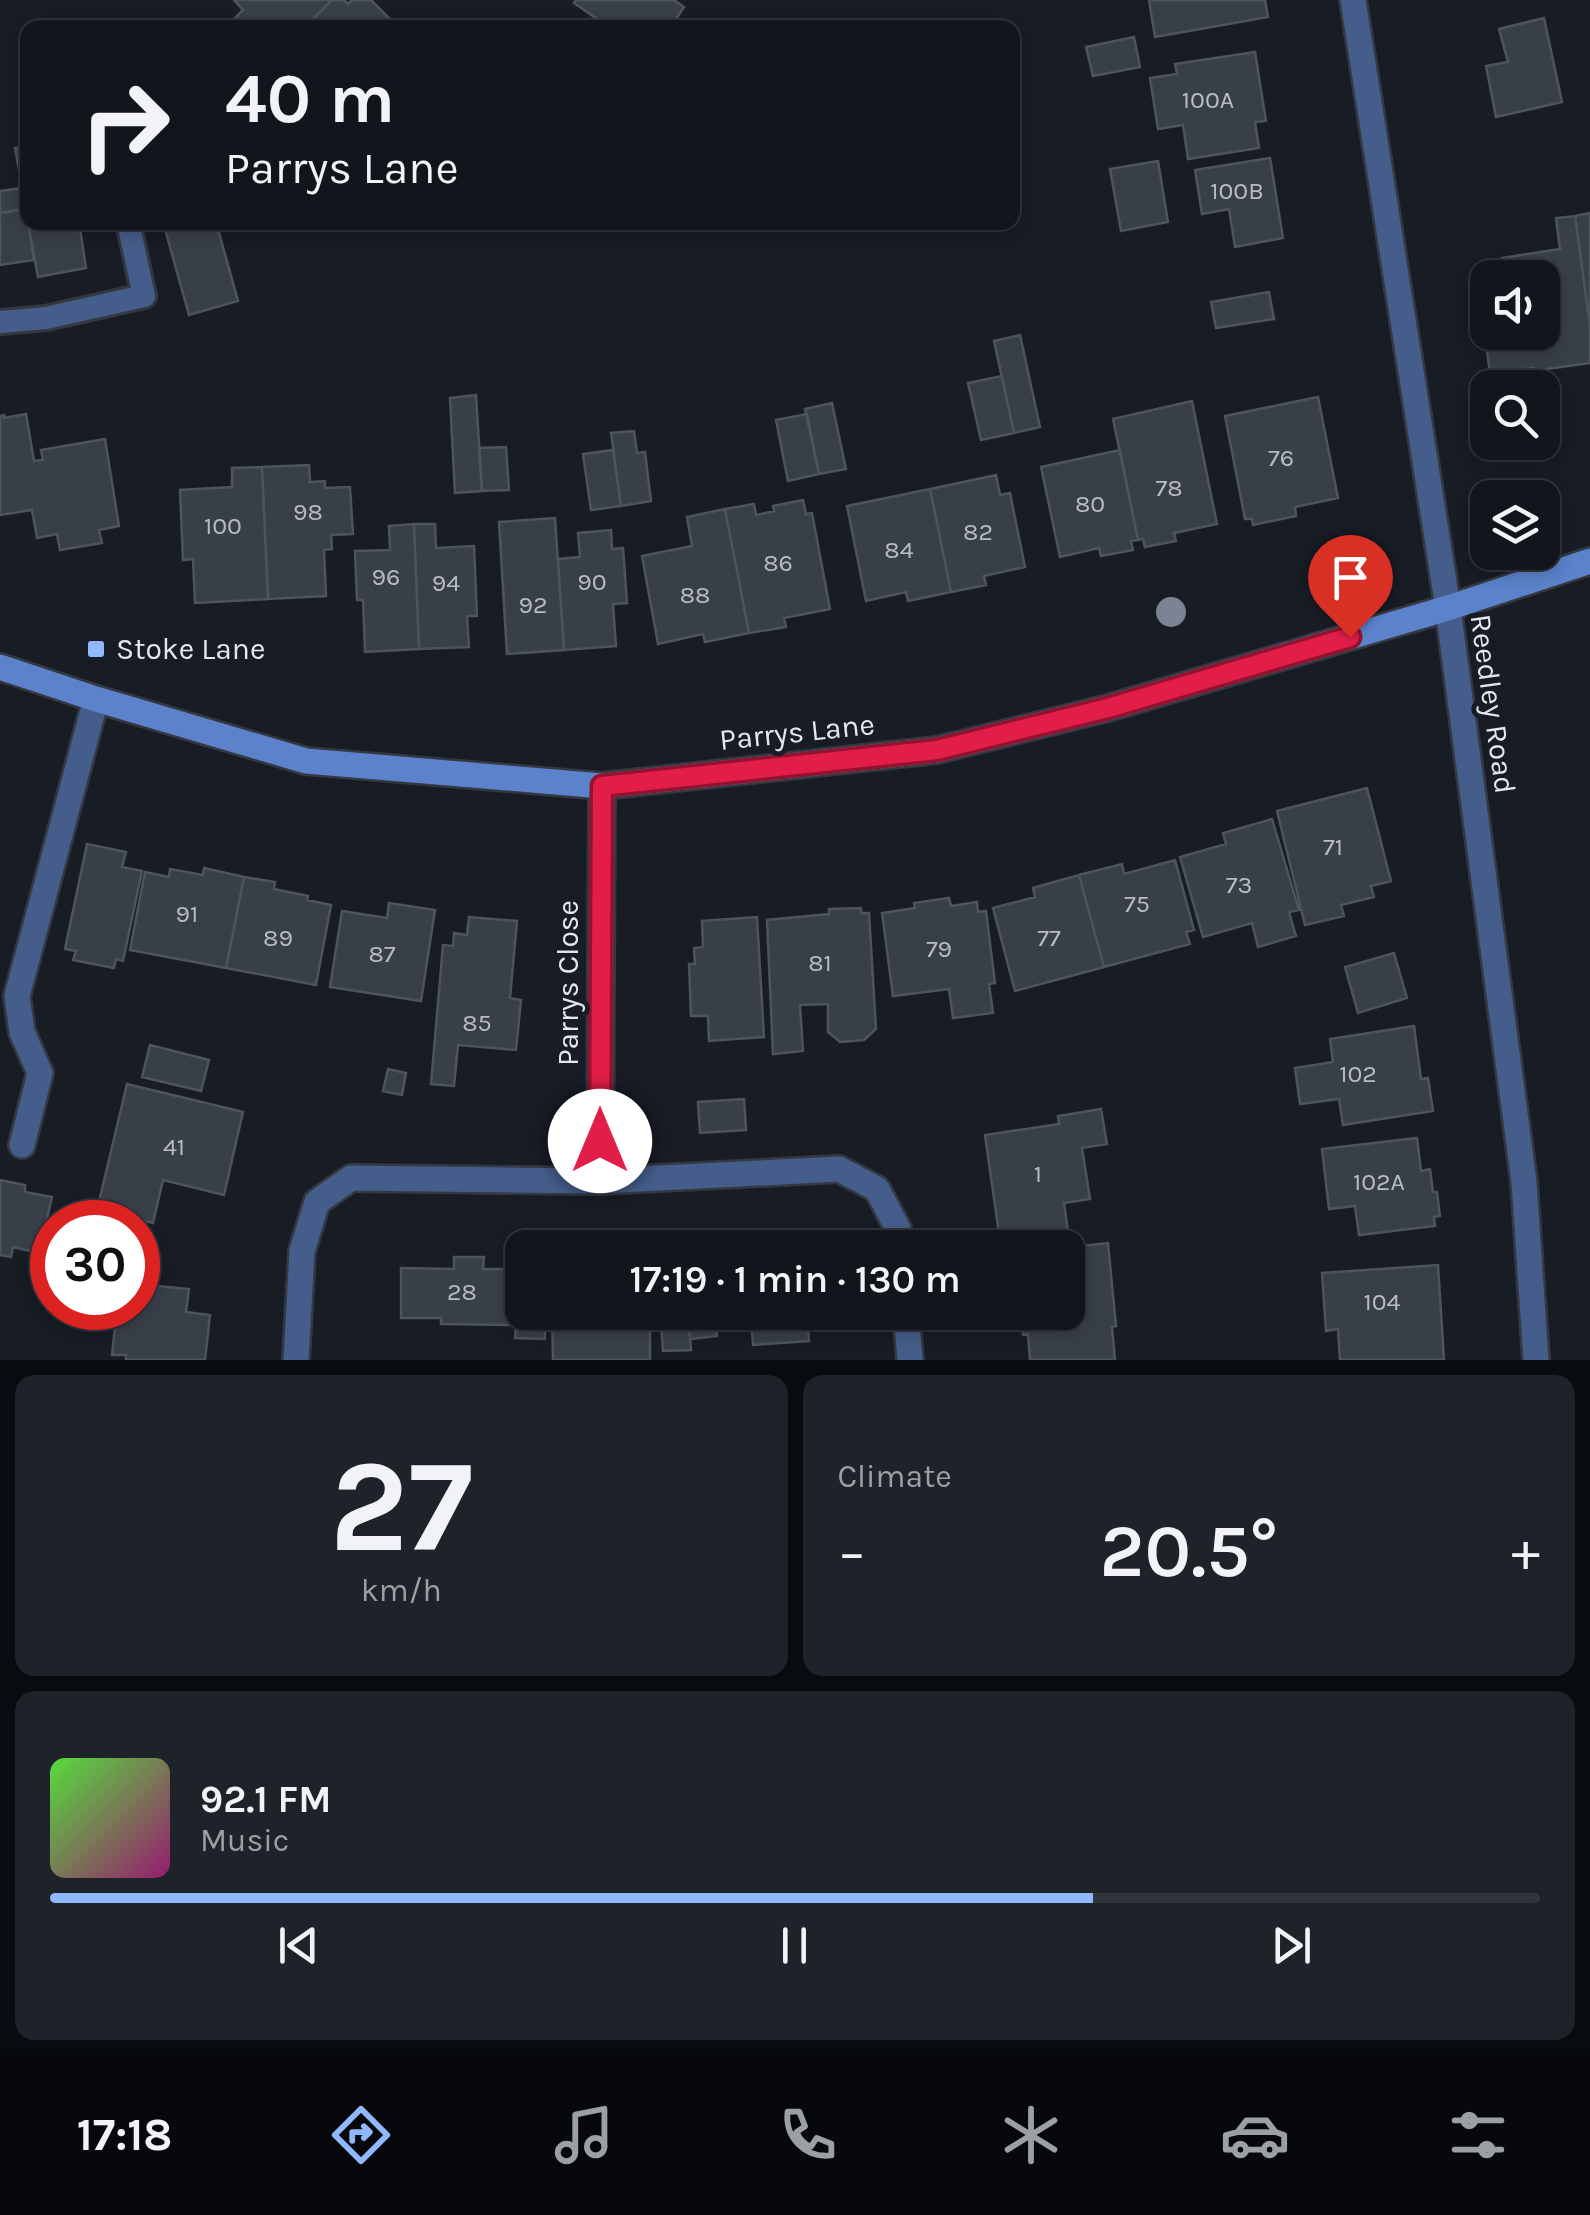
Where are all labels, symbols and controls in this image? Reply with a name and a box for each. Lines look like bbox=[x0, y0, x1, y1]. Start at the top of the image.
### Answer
text: 40 m bbox=[225, 58, 395, 140]
icon: right bbox=[60, 60, 190, 190]
house number: 100A bbox=[1182, 85, 1234, 114]
text: Parrys Lane bbox=[225, 142, 459, 194]
house number: 100B bbox=[1210, 176, 1264, 205]
map controls bbox=[1470, 260, 1560, 570]
button: sound bbox=[1470, 260, 1560, 350]
button: search bbox=[1470, 370, 1560, 460]
house number: 76 bbox=[1268, 443, 1294, 472]
house number: 78 bbox=[1155, 473, 1183, 502]
button: layers bbox=[1470, 480, 1560, 570]
house number: 80 bbox=[1075, 489, 1105, 518]
house number: 98 bbox=[293, 497, 323, 526]
house number: 100 bbox=[204, 511, 242, 540]
house number: 82 bbox=[963, 517, 993, 546]
house number: 84 bbox=[884, 535, 914, 564]
pin bbox=[1308, 535, 1393, 638]
house number: 86 bbox=[763, 548, 793, 577]
icon: arrive bbox=[1323, 550, 1378, 605]
house number: 96 bbox=[372, 562, 400, 591]
house number: 90 bbox=[577, 567, 607, 596]
house number: 94 bbox=[432, 568, 460, 597]
house number: 88 bbox=[680, 580, 710, 609]
house number: 92 bbox=[519, 590, 548, 619]
street label: Reedley Road bbox=[1463, 612, 1523, 796]
place label: Stoke Lane bbox=[116, 631, 265, 667]
marker: Stoke Lane bbox=[85, 638, 107, 660]
street label: Parrys Lane bbox=[718, 706, 876, 758]
house number: 71 bbox=[1323, 832, 1343, 861]
house number: 73 bbox=[1226, 870, 1252, 899]
house number: 75 bbox=[1124, 889, 1150, 918]
house number: 91 bbox=[176, 899, 198, 928]
street label: Parrys Close bbox=[550, 900, 586, 1066]
house number: 89 bbox=[263, 923, 293, 952]
house number: 77 bbox=[1037, 923, 1061, 952]
house number: 79 bbox=[926, 934, 952, 963]
house number: 87 bbox=[368, 939, 396, 968]
house number: 81 bbox=[808, 948, 832, 977]
house number: 85 bbox=[462, 1008, 492, 1037]
house number: 102 bbox=[1339, 1059, 1377, 1088]
position arrow bbox=[548, 1089, 652, 1193]
house number: 41 bbox=[163, 1132, 185, 1161]
house number: 1 bbox=[1034, 1159, 1042, 1188]
house number: 102A bbox=[1353, 1167, 1405, 1196]
speed limit sign: 30 bbox=[30, 1200, 160, 1330]
text: 17:19 · 1 min · 130 m bbox=[629, 1257, 961, 1302]
house number: 28 bbox=[447, 1277, 477, 1306]
house number: 104 bbox=[1363, 1287, 1401, 1316]
text: 27 bbox=[330, 1431, 473, 1583]
text: Climate bbox=[838, 1458, 952, 1495]
text: 20.5° bbox=[1100, 1507, 1278, 1595]
text: − bbox=[838, 1520, 866, 1584]
text: + bbox=[1511, 1520, 1540, 1584]
text: km/h bbox=[361, 1572, 442, 1609]
text: 92.1 FM bbox=[200, 1777, 332, 1822]
text: Music bbox=[200, 1822, 289, 1859]
icon: previous bbox=[271, 1918, 326, 1973]
icon: pause bbox=[767, 1918, 822, 1973]
icon: next bbox=[1264, 1918, 1319, 1973]
icon: directions bbox=[326, 2100, 396, 2170]
icon: music bbox=[549, 2100, 619, 2170]
icon: phone bbox=[773, 2100, 843, 2170]
icon: climate bbox=[996, 2100, 1066, 2170]
icon: car bbox=[1220, 2100, 1290, 2170]
icon: filters bbox=[1443, 2100, 1513, 2170]
text: 17:18 bbox=[77, 2109, 172, 2161]

